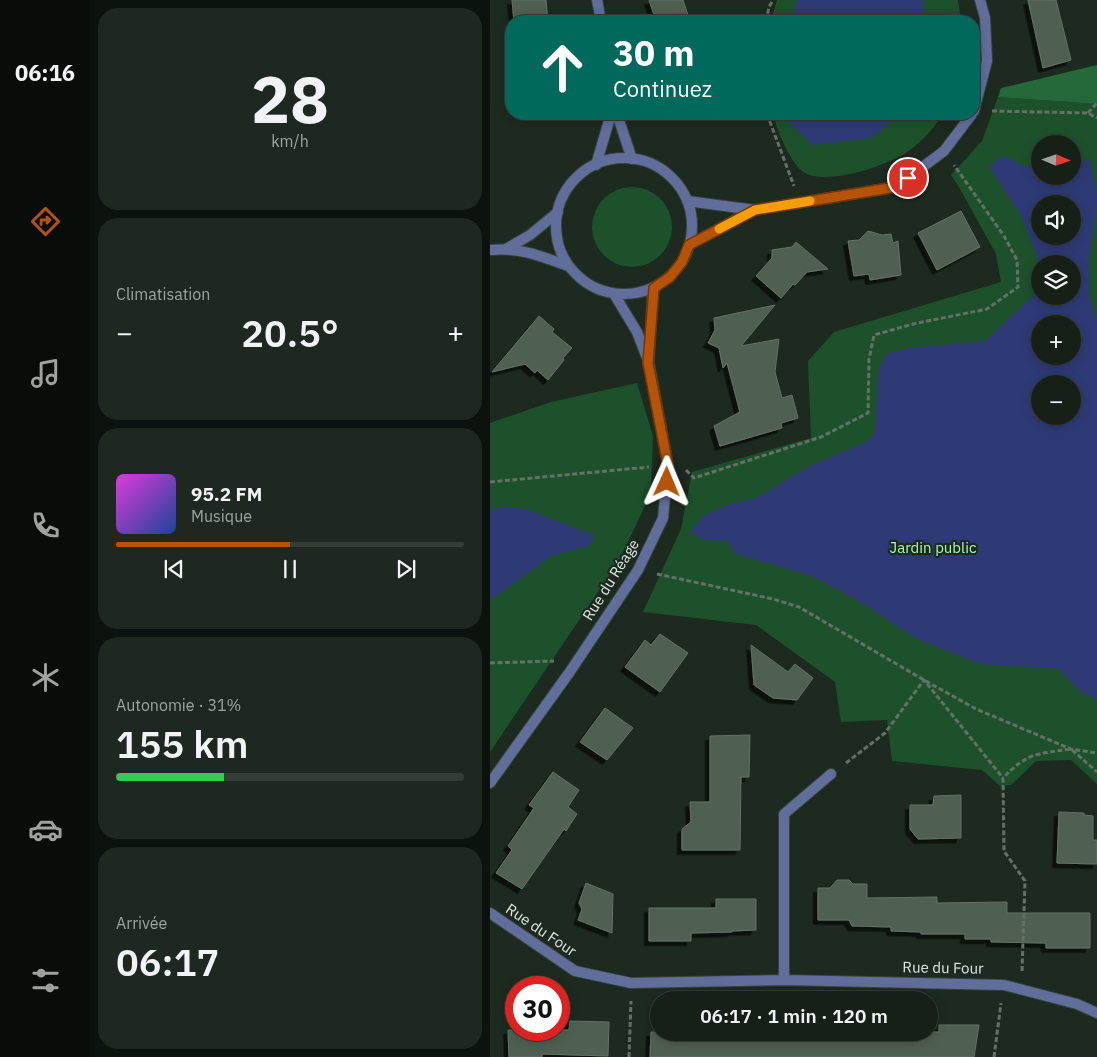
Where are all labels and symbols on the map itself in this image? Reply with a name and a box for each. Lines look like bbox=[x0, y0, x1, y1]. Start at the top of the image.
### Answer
north arrow bbox=[1031, 135, 1081, 185]
pin bbox=[887, 157, 929, 199]
position arrow bbox=[640, 455, 692, 507]
street label: Rue du Réage bbox=[578, 536, 643, 624]
park label: Jardin public bbox=[890, 538, 977, 557]
street label: Rue du Four bbox=[502, 899, 581, 960]
street label: Rue du Four bbox=[902, 957, 984, 978]
speed limit sign: 30 bbox=[505, 976, 570, 1041]

